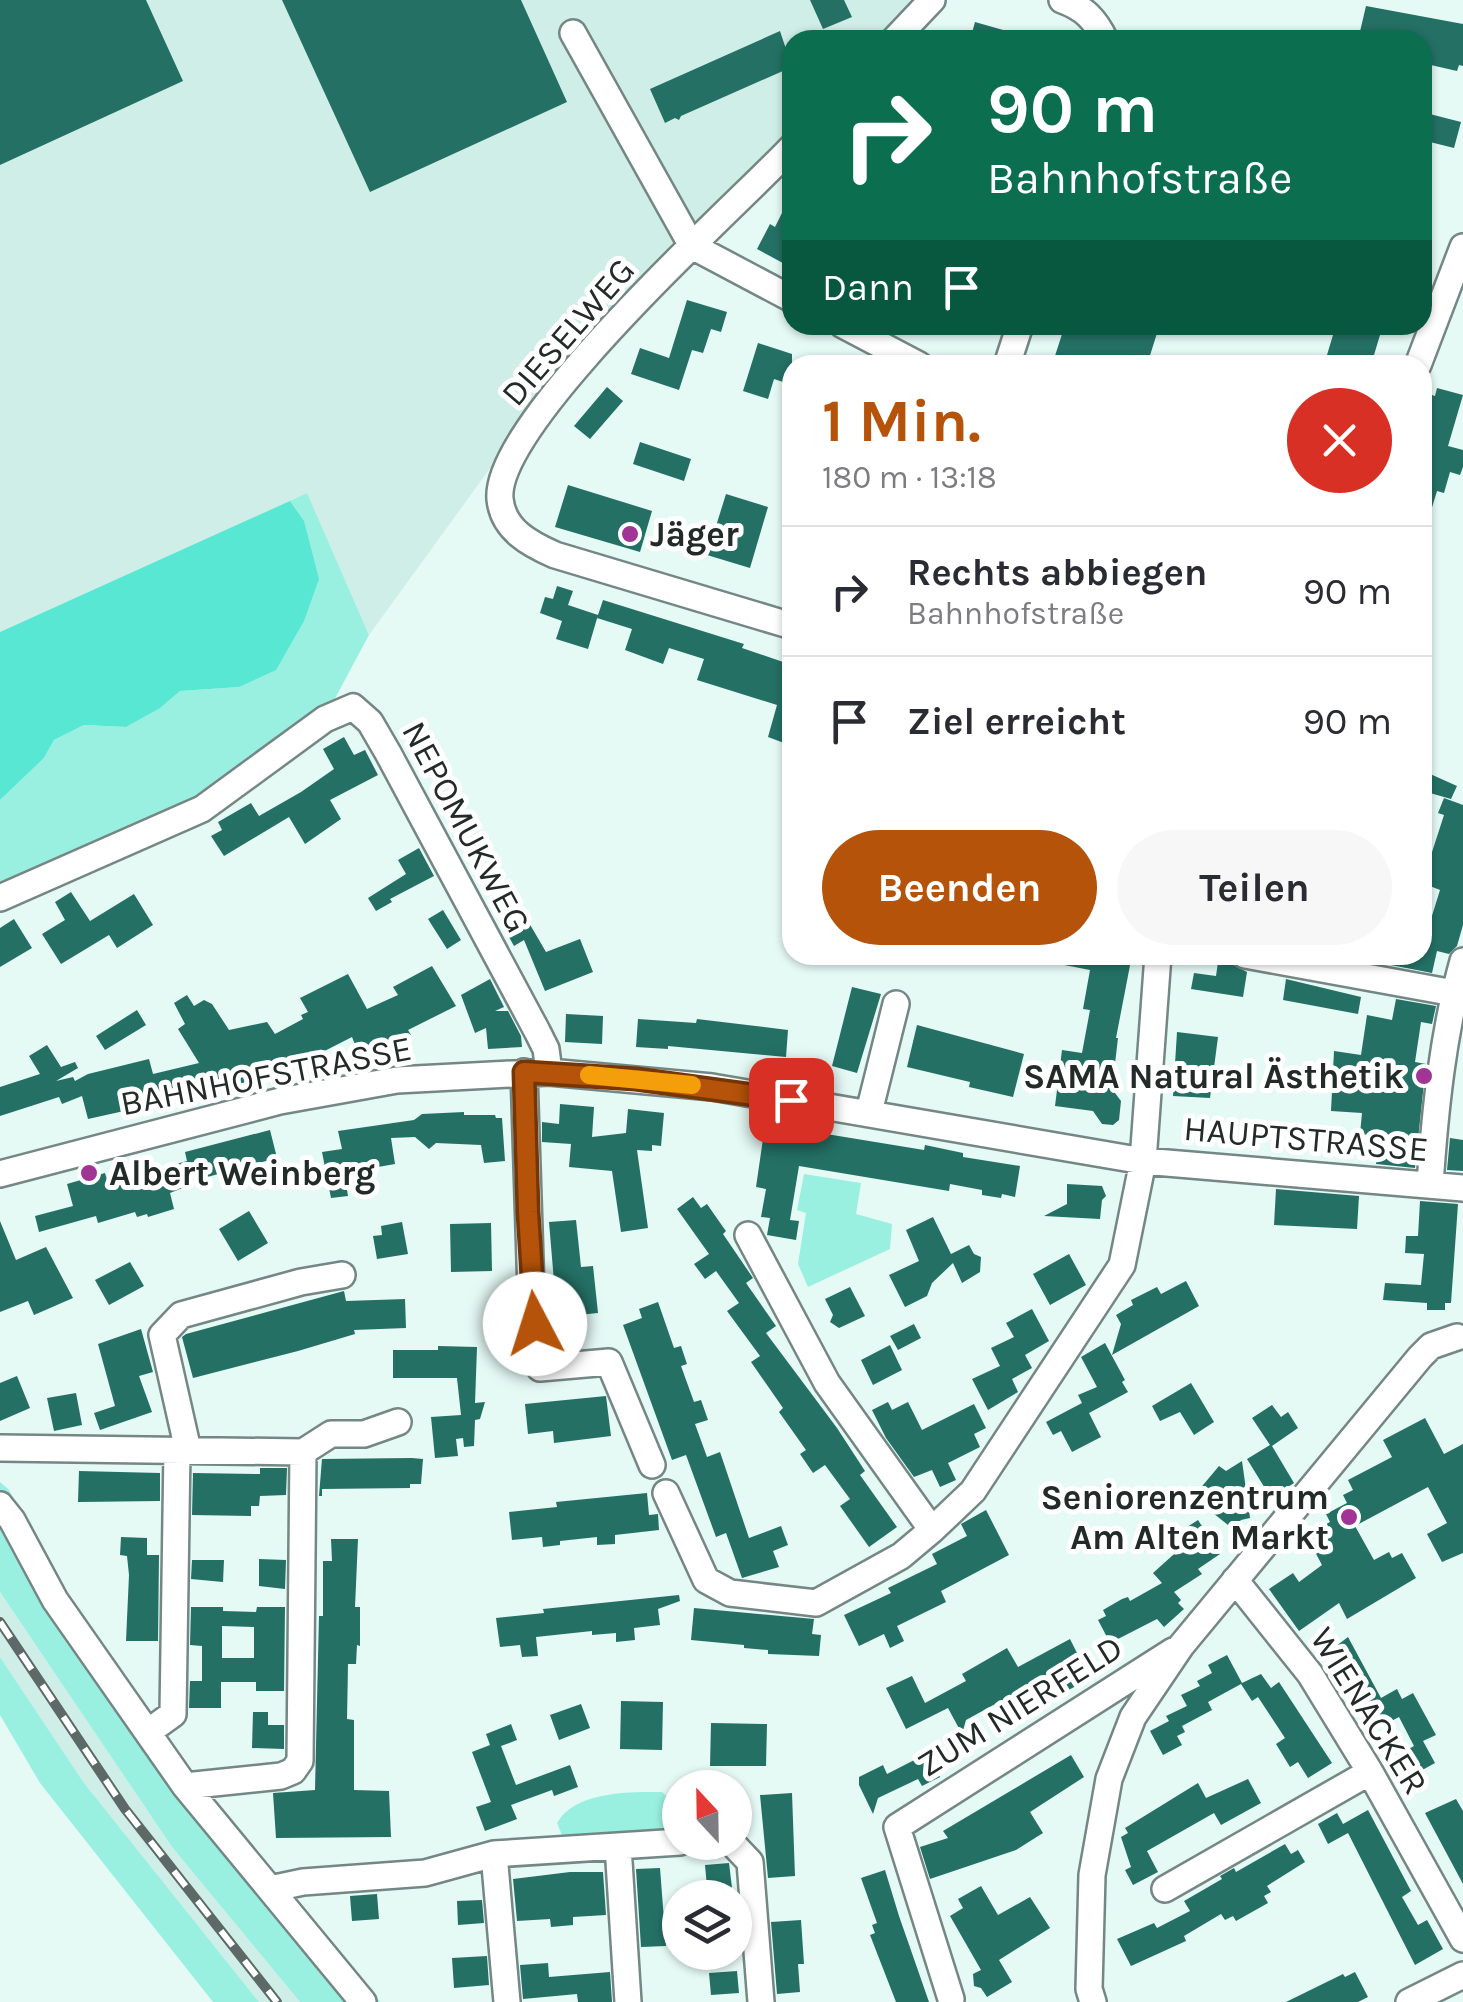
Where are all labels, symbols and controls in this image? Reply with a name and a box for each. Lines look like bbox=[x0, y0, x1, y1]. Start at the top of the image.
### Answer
text: 90 m bbox=[987, 68, 1158, 150]
icon: right bbox=[822, 70, 952, 200]
text: Bahnhofstraße bbox=[987, 152, 1292, 204]
street label: DIESELWEG bbox=[493, 250, 643, 414]
icon: arrive bbox=[934, 260, 989, 315]
text: Dann bbox=[822, 265, 914, 310]
text: 1 Min. bbox=[822, 386, 981, 456]
button: close bbox=[1287, 388, 1392, 493]
text: 180 m · 13:18 bbox=[822, 459, 997, 496]
place label: Jäger bbox=[650, 514, 739, 556]
marker: Jäger bbox=[619, 523, 641, 545]
text: Rechts abbiegen bbox=[907, 550, 1207, 595]
icon: right bbox=[822, 564, 877, 619]
text: 90 m bbox=[1303, 569, 1392, 614]
text: Bahnhofstraße bbox=[907, 595, 1124, 632]
icon: arrive bbox=[822, 694, 877, 749]
text: Ziel erreicht bbox=[907, 699, 1126, 744]
text: 90 m bbox=[1303, 699, 1392, 744]
street label: NEPOMUKWEG bbox=[393, 715, 539, 939]
button: Beenden bbox=[822, 830, 1097, 945]
button: Teilen bbox=[1117, 830, 1392, 945]
street label: BAHNHOFSTRASSE bbox=[117, 1028, 415, 1124]
place label: SAMA Natural Ästhetik bbox=[1023, 1056, 1404, 1097]
pin bbox=[749, 1058, 834, 1143]
marker: SAMA Natural Ästhetik bbox=[1413, 1065, 1435, 1087]
icon: arrive bbox=[764, 1073, 819, 1128]
street label: HAUPTSTRASSE bbox=[1182, 1108, 1430, 1170]
place label: Albert Weinberg bbox=[109, 1153, 375, 1195]
marker: Albert Weinberg bbox=[78, 1162, 100, 1184]
position arrow bbox=[483, 1272, 587, 1376]
place label: Seniorenzentrum Am Alten Markt bbox=[1041, 1477, 1329, 1558]
marker: Seniorenzentrum Am Alten Markt bbox=[1338, 1506, 1360, 1528]
street label: WIENACKER bbox=[1302, 1620, 1436, 1802]
street label: ZUM NIERFELD bbox=[910, 1627, 1130, 1785]
north arrow bbox=[662, 1770, 752, 1860]
map controls bbox=[662, 1770, 752, 1970]
button: layers bbox=[662, 1880, 752, 1970]

